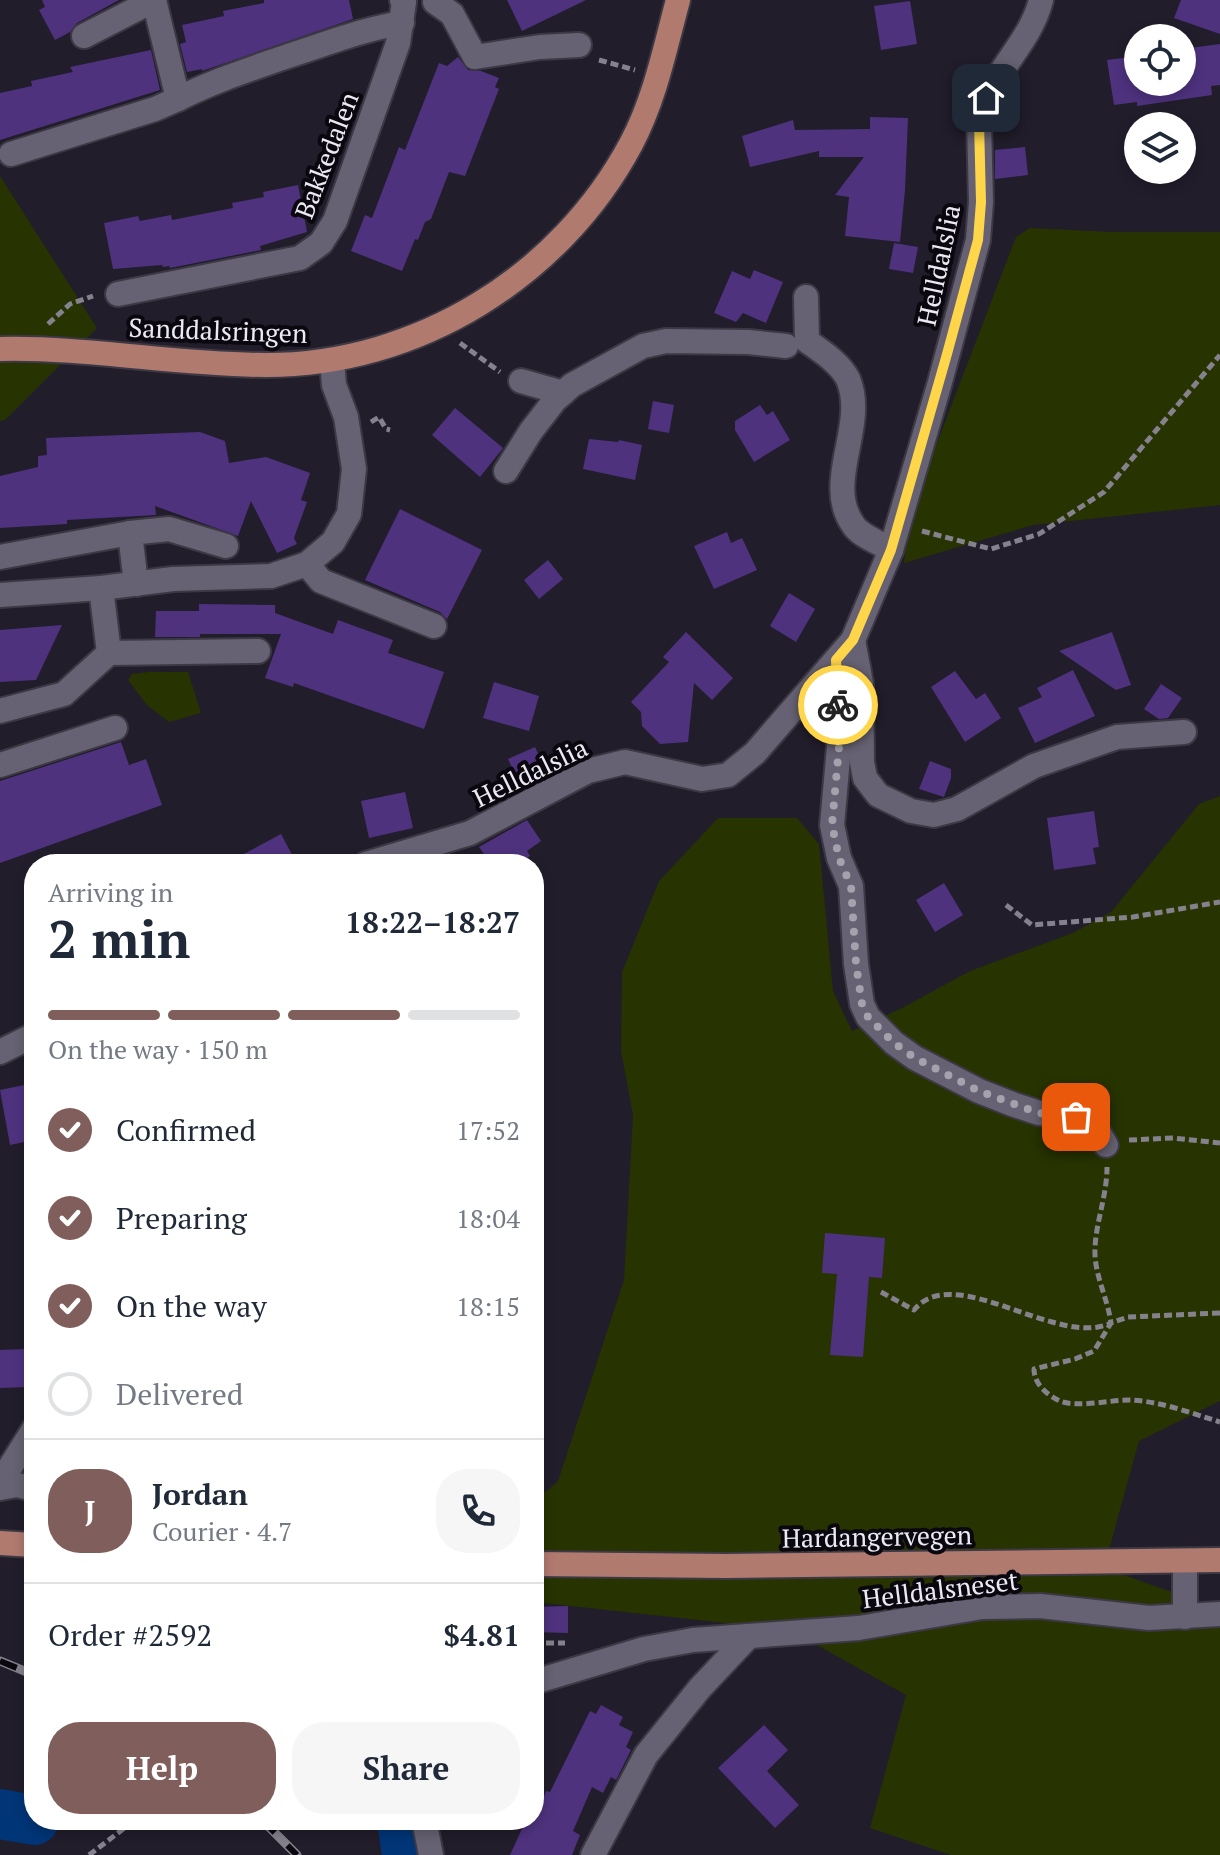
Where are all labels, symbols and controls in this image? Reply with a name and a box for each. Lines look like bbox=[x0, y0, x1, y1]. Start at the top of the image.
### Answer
map controls bbox=[1124, 24, 1196, 184]
button: locate bbox=[1124, 24, 1196, 96]
pin bbox=[952, 64, 1020, 132]
icon: home bbox=[964, 76, 1008, 120]
street label: Bakkedalen bbox=[286, 87, 366, 223]
button: layers bbox=[1124, 112, 1196, 184]
street label: Helldalslia bbox=[909, 201, 967, 329]
street label: Sanddalsringen bbox=[128, 310, 308, 350]
courier bbox=[798, 665, 878, 745]
icon: bike bbox=[816, 683, 860, 727]
street label: Helldalslia bbox=[467, 730, 593, 814]
text: Arriving in bbox=[48, 875, 173, 909]
text: 18:22–18:27 bbox=[345, 902, 520, 942]
text: 2 min bbox=[48, 904, 190, 973]
text: On the way · 150 m bbox=[48, 1032, 268, 1066]
pin bbox=[1042, 1083, 1110, 1151]
icon: bag bbox=[1054, 1095, 1098, 1139]
icon: check bbox=[48, 1108, 92, 1152]
text: Confirmed bbox=[116, 1110, 256, 1150]
text: 17:52 bbox=[456, 1113, 520, 1147]
icon: check bbox=[48, 1196, 92, 1240]
text: Preparing bbox=[116, 1198, 247, 1238]
text: 18:04 bbox=[456, 1201, 520, 1235]
icon: check bbox=[48, 1284, 92, 1328]
text: On the way bbox=[116, 1286, 267, 1326]
text: 18:15 bbox=[456, 1289, 520, 1323]
text: Delivered bbox=[116, 1374, 243, 1414]
button: phone bbox=[436, 1469, 520, 1553]
text: Jordan bbox=[152, 1474, 248, 1514]
text: J bbox=[85, 1491, 95, 1531]
text: Courier · 4.7 bbox=[152, 1514, 292, 1548]
street label: Hardangervegen bbox=[782, 1517, 972, 1555]
street label: Helldalsneset bbox=[860, 1563, 1020, 1615]
text: Order #2592 bbox=[48, 1615, 212, 1655]
text: $4.81 bbox=[443, 1615, 520, 1655]
button: Help bbox=[48, 1722, 276, 1814]
button: Share bbox=[292, 1722, 520, 1814]

